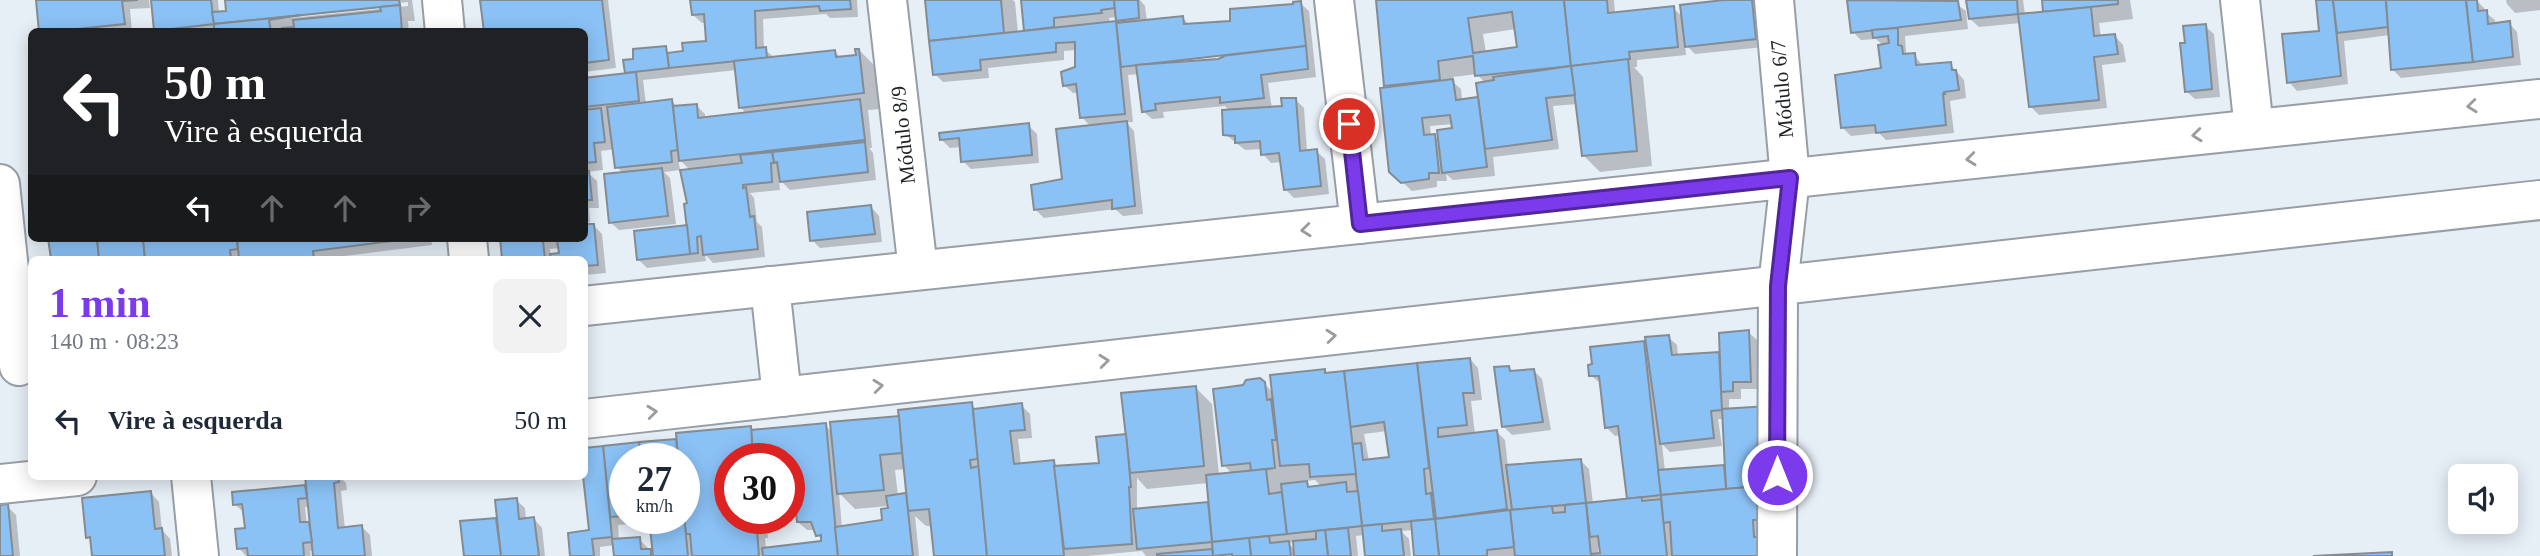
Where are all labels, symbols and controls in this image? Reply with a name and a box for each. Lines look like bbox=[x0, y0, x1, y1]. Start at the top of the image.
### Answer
street label: Módulo 6/7 bbox=[1766, 39, 1798, 139]
text: 50 m bbox=[164, 55, 266, 110]
icon: left bbox=[49, 56, 140, 147]
street label: Módulo 8/9 bbox=[886, 85, 920, 185]
pin bbox=[1319, 94, 1379, 154]
one-way arrow bbox=[2466, 98, 2477, 113]
icon: arrive bbox=[1330, 105, 1368, 143]
text: Vire à esquerda bbox=[164, 113, 363, 149]
one-way arrow bbox=[2191, 127, 2202, 142]
one-way arrow bbox=[1965, 151, 1976, 166]
icon: left bbox=[180, 189, 218, 227]
icon: ahead bbox=[253, 189, 291, 227]
icon: ahead bbox=[326, 189, 364, 227]
icon: right bbox=[399, 189, 437, 227]
one-way arrow bbox=[1300, 222, 1312, 237]
button: close bbox=[493, 279, 567, 353]
text: 1 min bbox=[49, 280, 151, 326]
one-way arrow bbox=[1325, 328, 1336, 343]
text: 140 m · 08:23 bbox=[49, 329, 179, 354]
one-way arrow bbox=[1099, 354, 1110, 369]
one-way arrow bbox=[873, 379, 884, 394]
icon: left bbox=[49, 402, 87, 440]
one-way arrow bbox=[646, 404, 658, 419]
text: Vire à esquerda bbox=[108, 406, 283, 435]
text: 50 m bbox=[514, 406, 567, 435]
position arrow bbox=[1740, 438, 1814, 512]
speed limit sign: 30 bbox=[714, 443, 805, 534]
text: 27 bbox=[637, 460, 672, 499]
map controls bbox=[2448, 464, 2518, 534]
button: sound bbox=[2448, 464, 2518, 534]
text: km/h bbox=[636, 496, 673, 516]

